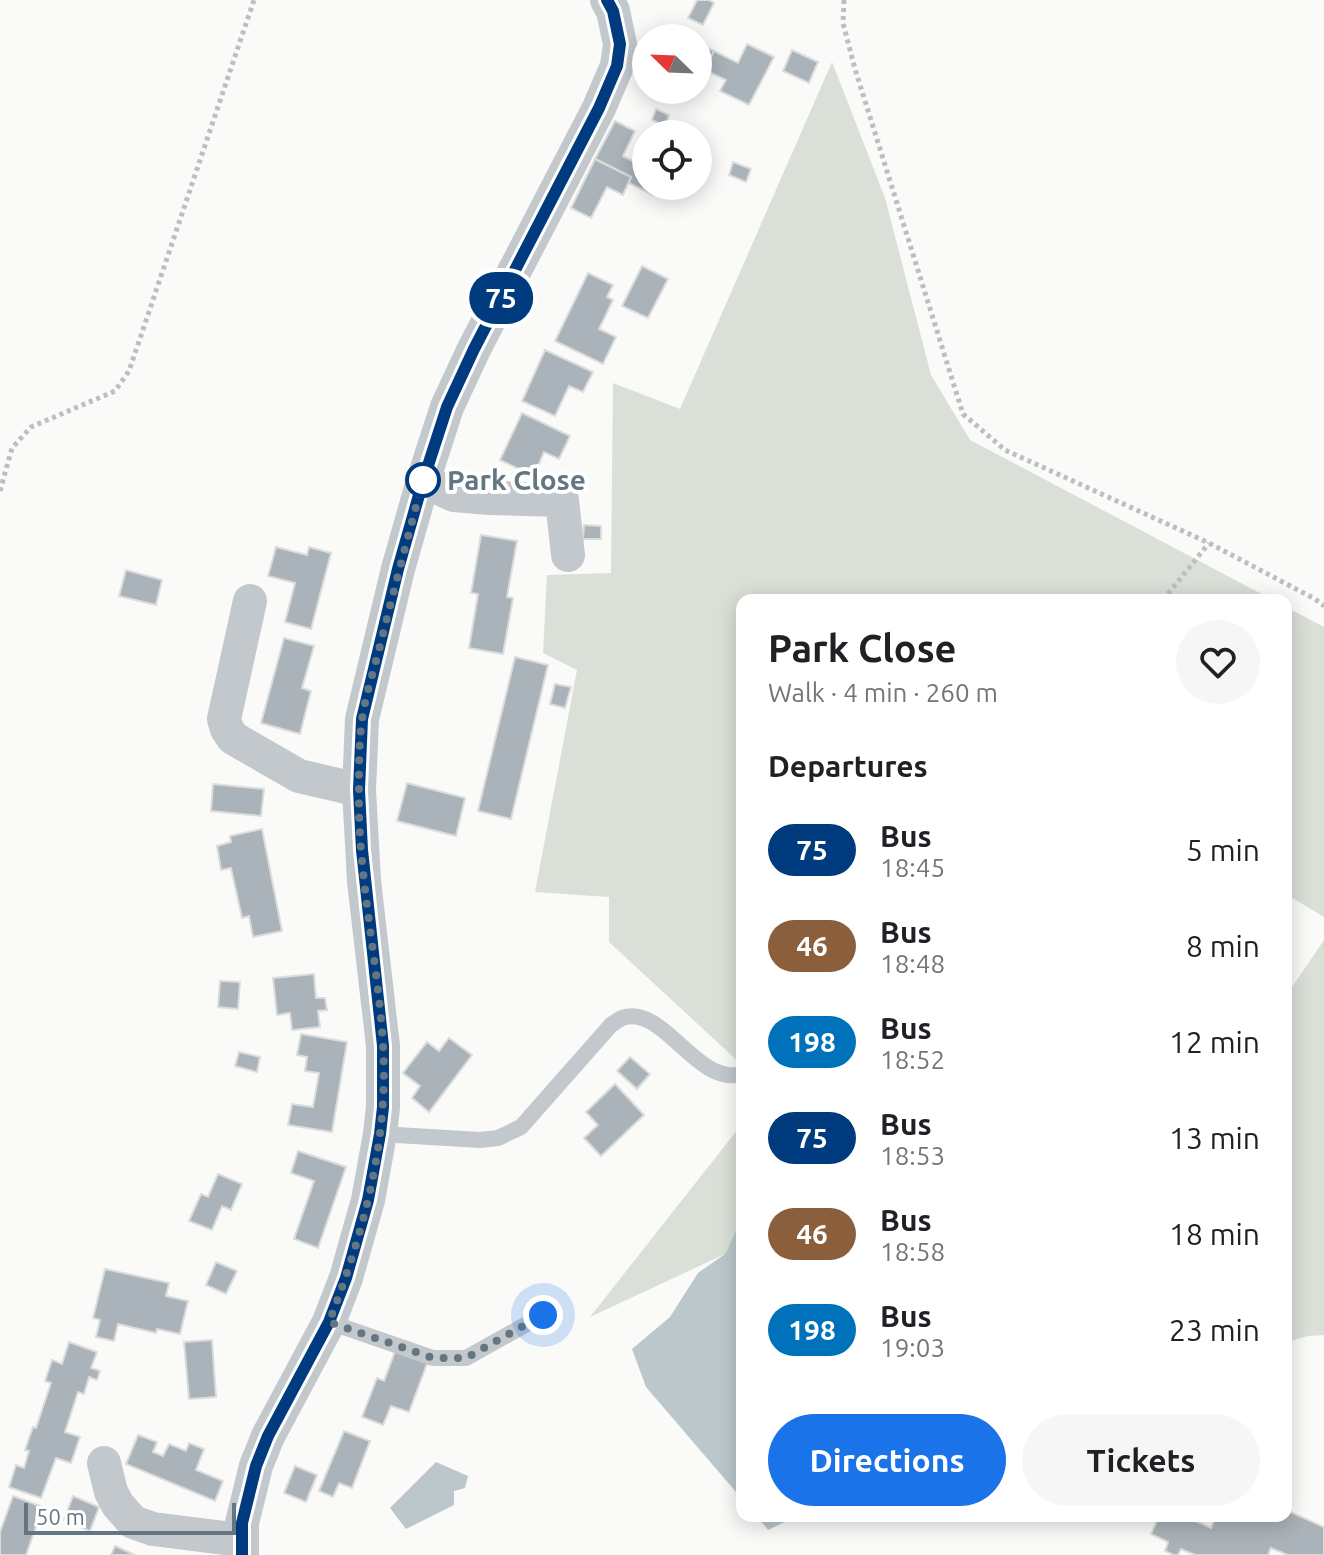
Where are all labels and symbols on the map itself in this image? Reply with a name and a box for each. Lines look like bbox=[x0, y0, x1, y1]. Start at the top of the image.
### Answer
north arrow bbox=[632, 24, 712, 104]
line badge: 75 bbox=[465, 272, 537, 324]
marker: Park Close bbox=[406, 463, 440, 497]
place label: Park Close bbox=[447, 464, 586, 495]
your location bbox=[523, 1295, 563, 1335]
scale bar bbox=[24, 1499, 236, 1535]

